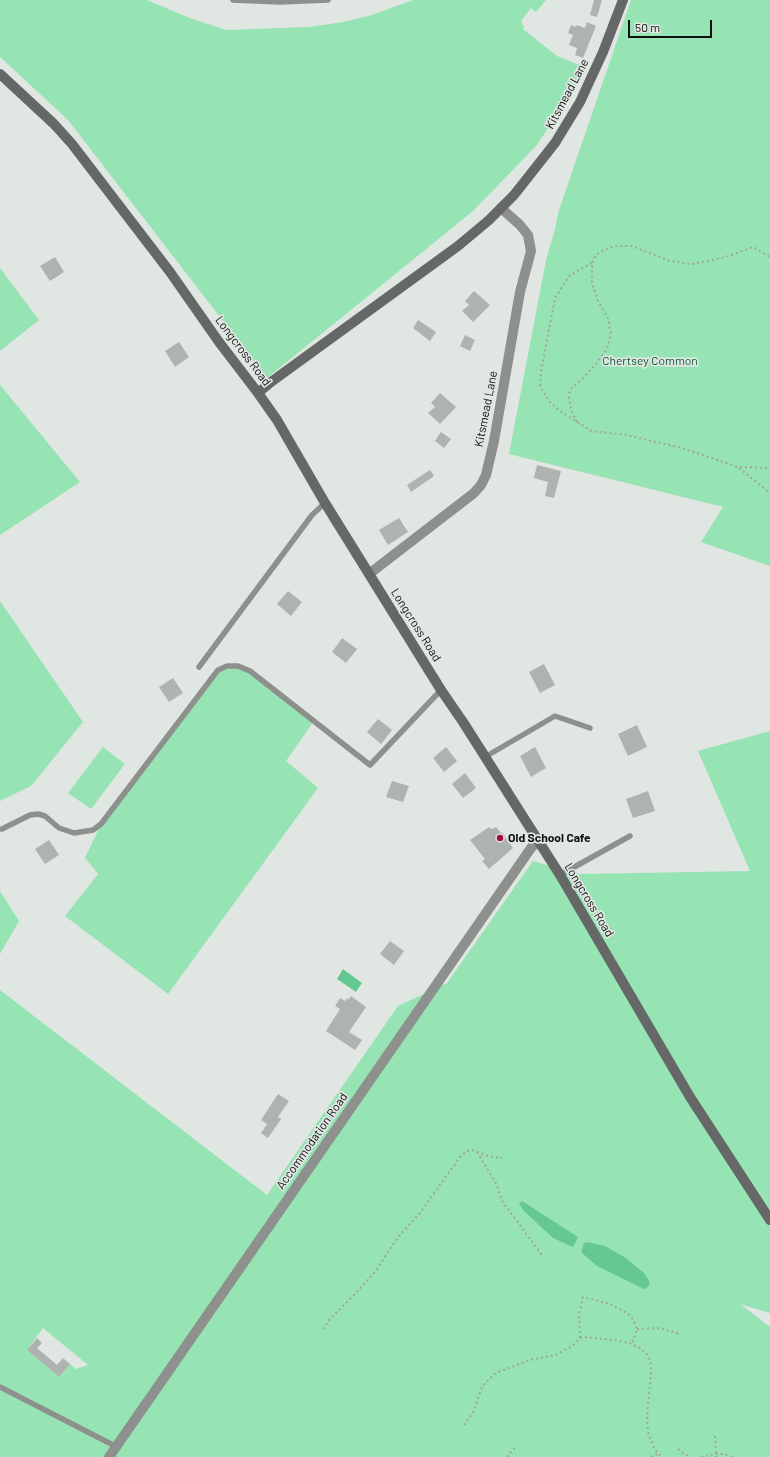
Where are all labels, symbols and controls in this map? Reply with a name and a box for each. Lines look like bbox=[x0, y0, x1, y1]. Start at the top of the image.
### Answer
scale bar bbox=[630, 12, 714, 38]
text: 50 m bbox=[635, 20, 660, 34]
street label: Kitsmead Lane bbox=[542, 56, 592, 132]
street label: Longcross Road bbox=[212, 313, 274, 389]
park label: Chertsey Common bbox=[602, 354, 698, 368]
street label: Kitsmead Lane bbox=[472, 370, 500, 448]
street label: Longcross Road bbox=[388, 586, 444, 664]
place label: Old School Cafe bbox=[508, 831, 591, 845]
marker: Old School Cafe bbox=[495, 833, 505, 843]
street label: Longcross Road bbox=[561, 860, 617, 940]
street label: Accommodation Road bbox=[273, 1090, 351, 1192]

